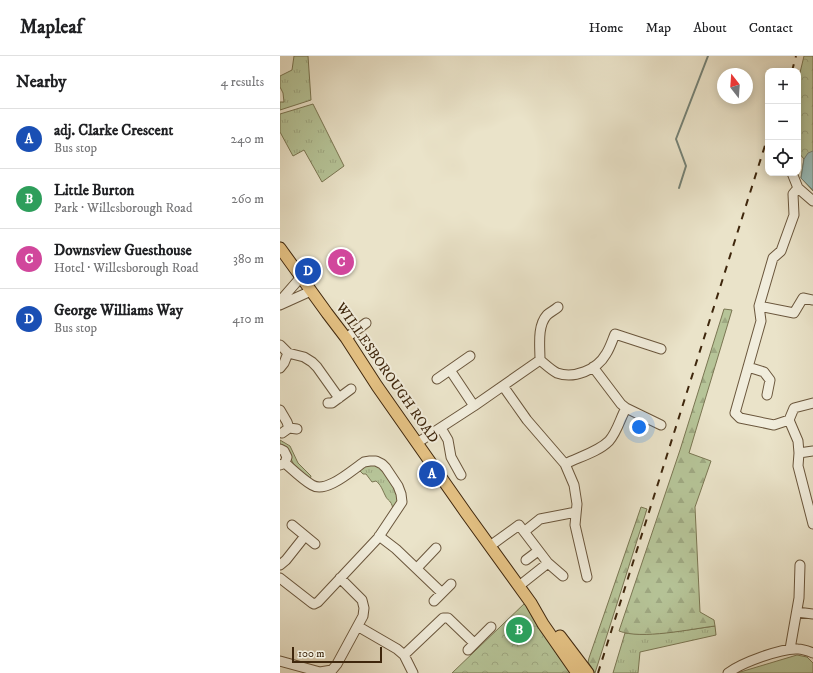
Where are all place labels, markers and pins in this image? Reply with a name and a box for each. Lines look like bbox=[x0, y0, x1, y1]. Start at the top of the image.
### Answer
pin: C bbox=[328, 247, 354, 277]
pin: D bbox=[295, 256, 321, 286]
pin: A bbox=[419, 459, 445, 489]
pin: B bbox=[506, 615, 532, 645]

